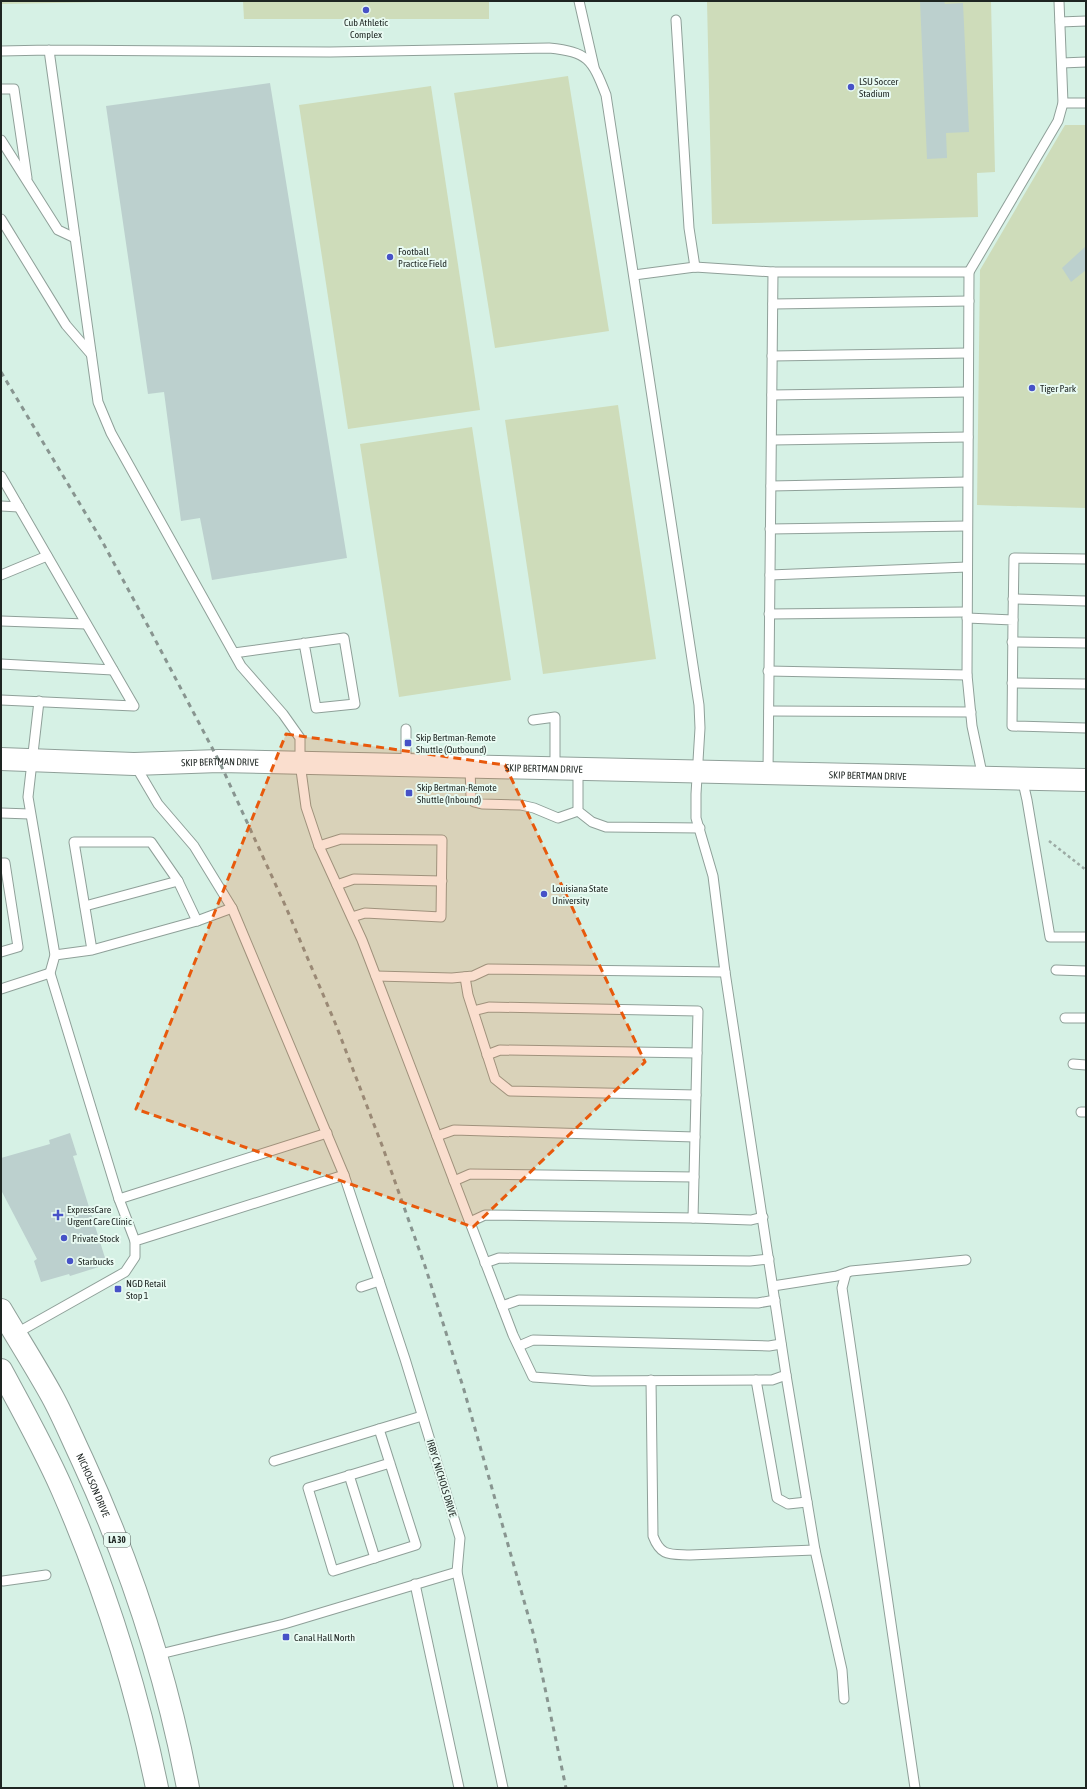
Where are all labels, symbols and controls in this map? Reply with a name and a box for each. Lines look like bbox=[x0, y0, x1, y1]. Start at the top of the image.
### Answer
marker: Cub Athletic Complex bbox=[361, 5, 371, 15]
place label: Cub Athletic Complex bbox=[344, 17, 388, 40]
place label: LSU Soccer Stadium bbox=[859, 76, 899, 99]
marker: LSU Soccer Stadium bbox=[846, 82, 856, 92]
place label: Football Practice Field bbox=[398, 246, 447, 269]
marker: Football Practice Field bbox=[385, 252, 395, 262]
marker: Tiger Park bbox=[1027, 383, 1037, 393]
place label: Tiger Park bbox=[1040, 383, 1077, 394]
place label: Skip Bertman-Remote Shuttle (Outbound) bbox=[416, 732, 496, 755]
marker: Skip Bertman-Remote Shuttle (Outbound) bbox=[403, 738, 413, 748]
street label: SKIP BERTMAN DRIVE bbox=[181, 756, 259, 768]
street label: SKIP BERTMAN DRIVE bbox=[505, 762, 583, 775]
street label: SKIP BERTMAN DRIVE bbox=[829, 769, 907, 782]
place label: Skip Bertman-Remote Shuttle (Inbound) bbox=[417, 782, 497, 805]
marker: Skip Bertman-Remote Shuttle (Inbound) bbox=[404, 788, 414, 798]
place label: Louisiana State University bbox=[552, 883, 609, 906]
marker: Louisiana State University bbox=[539, 889, 549, 899]
place label: ExpressCare Urgent Care Clinic bbox=[67, 1204, 132, 1227]
marker: ExpressCare Urgent Care Clinic bbox=[52, 1209, 64, 1221]
marker: Private Stock bbox=[59, 1233, 69, 1243]
place label: Private Stock bbox=[72, 1233, 120, 1244]
marker: Starbucks bbox=[65, 1256, 75, 1266]
place label: Starbucks bbox=[78, 1256, 114, 1267]
place label: NGD Retail Stop 1 bbox=[126, 1278, 167, 1301]
marker: NGD Retail Stop 1 bbox=[113, 1284, 123, 1294]
street label: IRBY C NICHOLS DRIVE bbox=[425, 1438, 459, 1519]
street label: NICHOLSON DRIVE bbox=[74, 1452, 112, 1519]
road number: LA 30 bbox=[104, 1533, 130, 1547]
marker: Canal Hall North bbox=[281, 1632, 291, 1642]
place label: Canal Hall North bbox=[294, 1632, 355, 1643]

